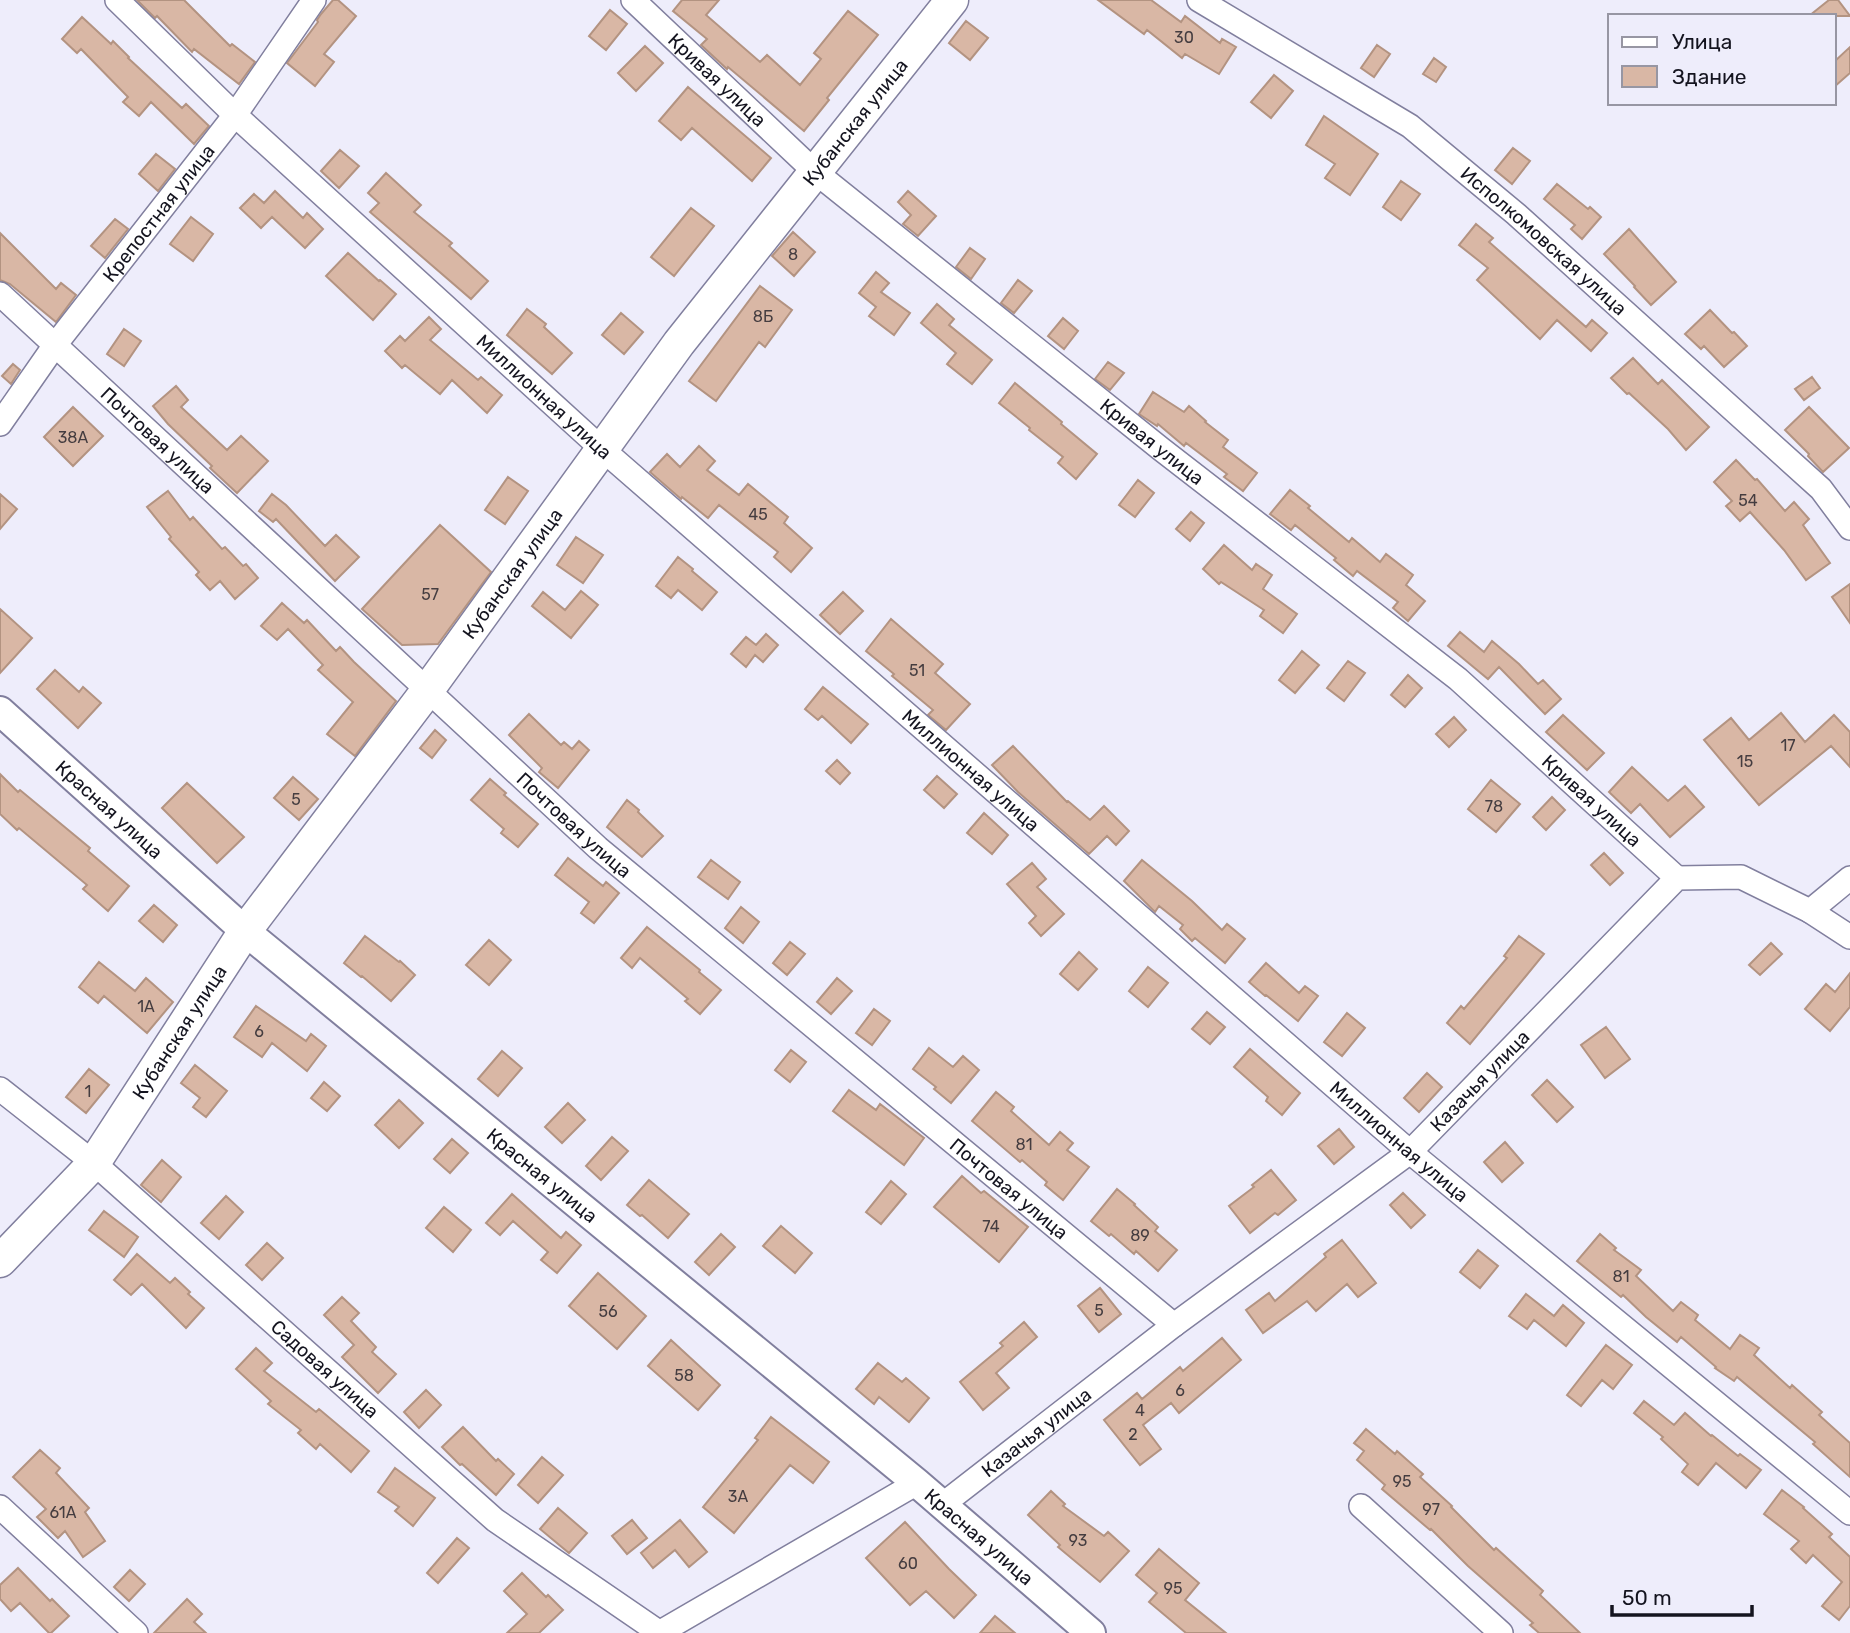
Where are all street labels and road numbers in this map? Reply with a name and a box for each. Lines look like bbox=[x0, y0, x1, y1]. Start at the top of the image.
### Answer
street label: Кривая улица bbox=[663, 28, 771, 132]
street label: Кубанская улица bbox=[798, 54, 913, 190]
street label: Крепостная улица bbox=[98, 140, 220, 287]
street label: Исполкомовская улица bbox=[1456, 162, 1631, 320]
street label: Миллионная улица bbox=[472, 330, 616, 464]
street label: Почтовая улица bbox=[96, 382, 219, 499]
street label: Кривая улица bbox=[1095, 394, 1208, 490]
street label: Кубанская улица bbox=[458, 504, 568, 643]
street label: Миллионная улица bbox=[897, 704, 1044, 836]
street label: Кривая улица bbox=[1537, 750, 1646, 852]
street label: Красная улица bbox=[51, 756, 167, 864]
street label: Почтовая улица bbox=[512, 768, 636, 883]
street label: Кубанская улица bbox=[128, 961, 232, 1104]
street label: Казачья улица bbox=[1425, 1025, 1534, 1136]
street label: Миллионная улица bbox=[1325, 1077, 1473, 1207]
street label: Красная улица bbox=[482, 1123, 602, 1228]
street label: Почтовая улица bbox=[945, 1133, 1073, 1244]
street label: Садовая улица bbox=[266, 1315, 383, 1423]
street label: Казачья улица bbox=[977, 1383, 1096, 1482]
street label: Красная улица bbox=[920, 1484, 1038, 1590]

